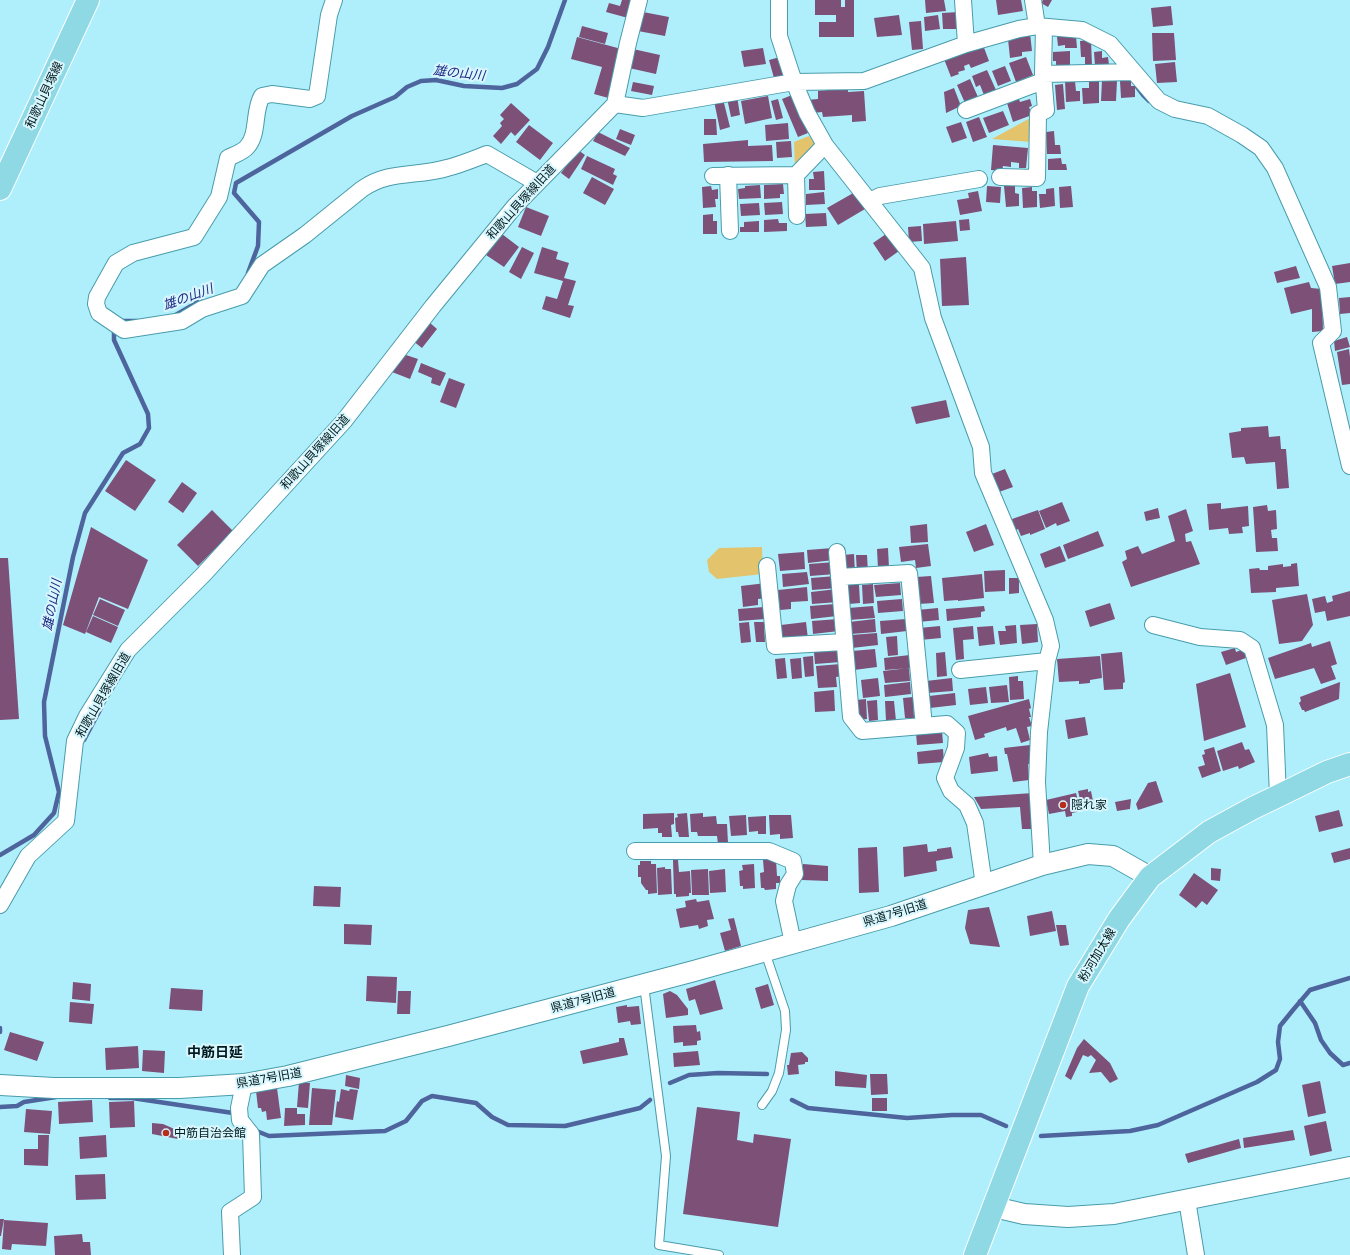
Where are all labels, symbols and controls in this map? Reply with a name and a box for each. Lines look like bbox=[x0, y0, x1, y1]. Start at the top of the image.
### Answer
street label: 和歌山貝塚線 bbox=[22, 59, 66, 131]
water label: 雄の山川 bbox=[432, 63, 486, 83]
street label: 和歌山貝塚線旧道 bbox=[484, 162, 558, 242]
water label: 雄の山川 bbox=[161, 281, 215, 313]
street label: 和歌山貝塚線旧道 bbox=[278, 412, 352, 492]
water label: 雄の山川 bbox=[39, 578, 65, 632]
street label: 和歌山貝塚線旧道 bbox=[73, 650, 133, 740]
place label: 隠れ家 bbox=[1071, 798, 1107, 812]
marker: 隠れ家 bbox=[1058, 800, 1068, 810]
street label: 県道7号旧道 bbox=[861, 896, 929, 930]
street label: 粉河加太線 bbox=[1075, 926, 1119, 984]
street label: 県道7号旧道 bbox=[549, 984, 617, 1016]
district label: 中筋日延 bbox=[187, 1044, 243, 1060]
street label: 県道7号旧道 bbox=[235, 1065, 303, 1091]
place label: 中筋自治会館 bbox=[174, 1126, 246, 1140]
marker: 中筋自治会館 bbox=[161, 1128, 171, 1138]

